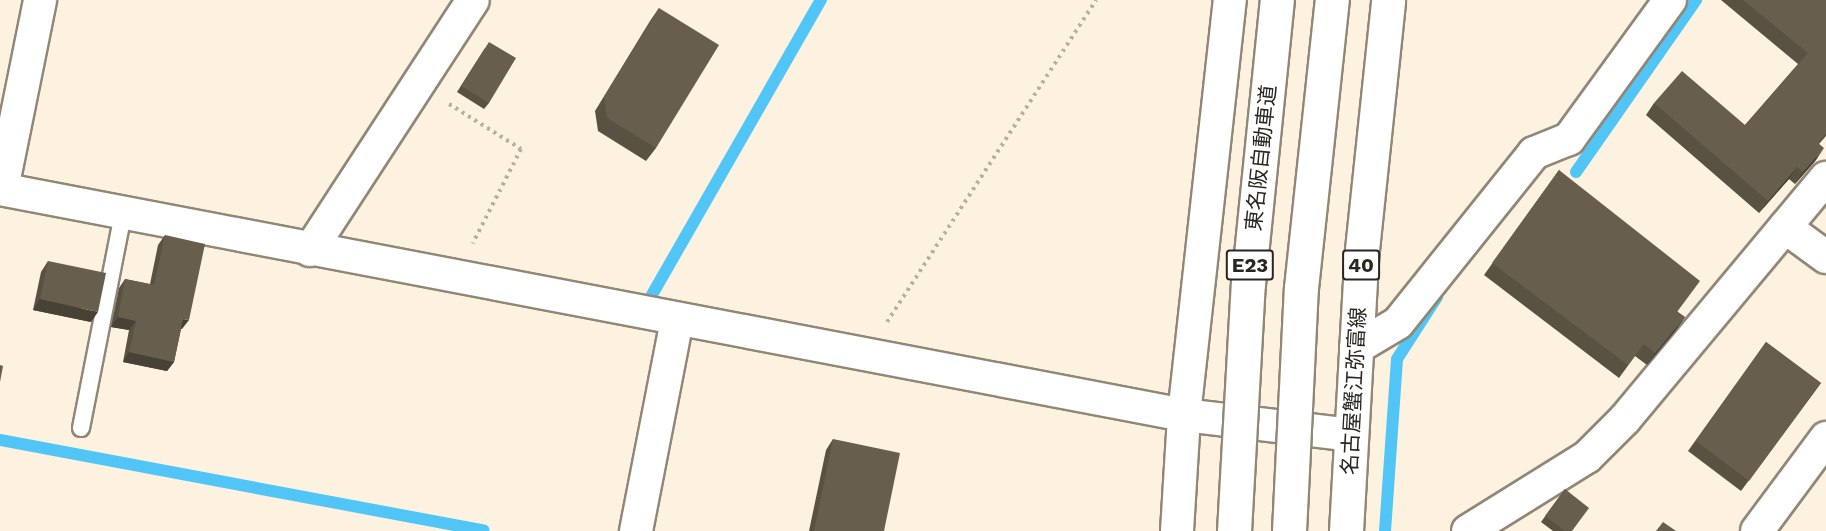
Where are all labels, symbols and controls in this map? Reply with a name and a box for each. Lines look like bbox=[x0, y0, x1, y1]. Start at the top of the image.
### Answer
street label: 東名阪自動車道 bbox=[1241, 84, 1281, 232]
road number: E23 bbox=[1224, 248, 1276, 282]
road number: 40 bbox=[1342, 248, 1380, 282]
street label: 名古屋蟹江弥富線 bbox=[1337, 306, 1371, 476]

